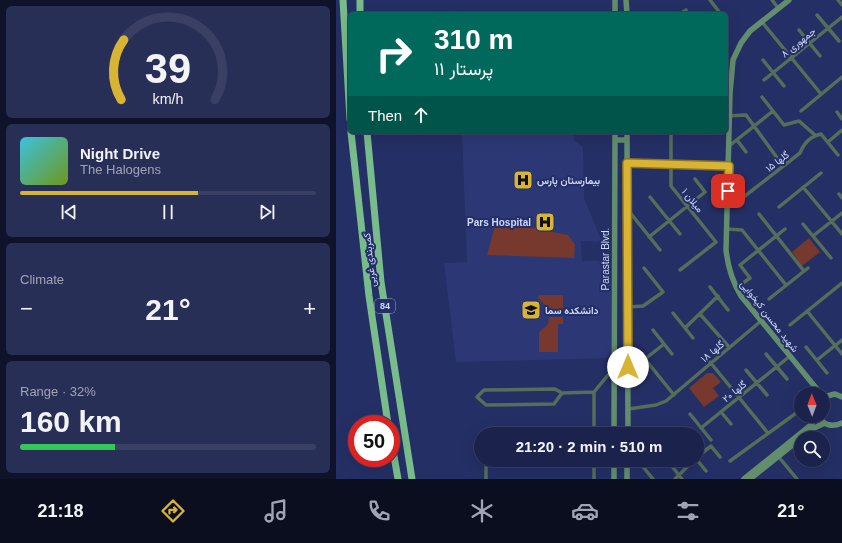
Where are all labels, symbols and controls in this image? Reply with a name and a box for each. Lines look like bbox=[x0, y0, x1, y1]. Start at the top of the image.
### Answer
text: 310 m bbox=[434, 24, 513, 55]
street label: جمهوری ۸ bbox=[779, 25, 819, 60]
icon: right bbox=[368, 28, 420, 80]
text: 39 bbox=[145, 45, 191, 92]
text: پرستار ۱۱ bbox=[434, 59, 493, 79]
text: km/h bbox=[153, 91, 184, 107]
icon: ahead bbox=[410, 104, 432, 126]
text: Then bbox=[368, 107, 402, 124]
text: Night Drive bbox=[80, 145, 160, 162]
street label: گلها ۱۵ bbox=[763, 148, 792, 175]
text: The Halogens bbox=[80, 162, 161, 177]
hospital icon: بیمارستان پارس bbox=[512, 169, 534, 191]
pin bbox=[711, 174, 745, 208]
place label: بیمارستان پارس bbox=[537, 175, 600, 188]
icon: arrive bbox=[717, 180, 739, 202]
street label: میلان ۱ bbox=[679, 186, 706, 215]
icon: previous bbox=[58, 201, 80, 223]
icon: pause bbox=[157, 201, 179, 223]
icon: next bbox=[256, 201, 278, 223]
hospital icon: Pars Hospital bbox=[534, 211, 556, 233]
place label: Pars Hospital bbox=[467, 217, 531, 228]
street label: Parastar Blvd. bbox=[600, 228, 611, 290]
street label: کمربندی غربی bbox=[361, 232, 379, 288]
text: Climate bbox=[20, 272, 64, 287]
street label: شهید محسن کیخوایی bbox=[737, 278, 801, 355]
text: 21° bbox=[145, 293, 191, 326]
text: − bbox=[20, 296, 33, 321]
text: + bbox=[303, 296, 316, 321]
road number: 84 bbox=[375, 299, 395, 313]
school or university icon: دانشکده سما bbox=[520, 299, 542, 321]
place label: دانشکده سما bbox=[545, 305, 599, 316]
street label: گلها ۱۸ bbox=[699, 338, 727, 365]
position arrow bbox=[607, 346, 649, 388]
street label: گلها ۲۰ bbox=[720, 378, 750, 405]
text: Range · 32% bbox=[20, 384, 96, 399]
north arrow bbox=[794, 387, 830, 423]
map controls bbox=[794, 387, 830, 467]
text: 160 km bbox=[20, 405, 122, 438]
speed limit sign: 50 bbox=[348, 415, 400, 467]
button: search bbox=[794, 431, 830, 467]
text: 21:20 · 2 min · 510 m bbox=[516, 438, 662, 455]
icon: directions bbox=[159, 497, 187, 525]
icon: music bbox=[262, 497, 290, 525]
icon: phone bbox=[365, 497, 393, 525]
icon: climate bbox=[468, 497, 496, 525]
icon: car bbox=[571, 497, 599, 525]
icon: filters bbox=[674, 497, 702, 525]
text: 21:18 bbox=[38, 501, 84, 521]
text: 21° bbox=[777, 501, 804, 521]

